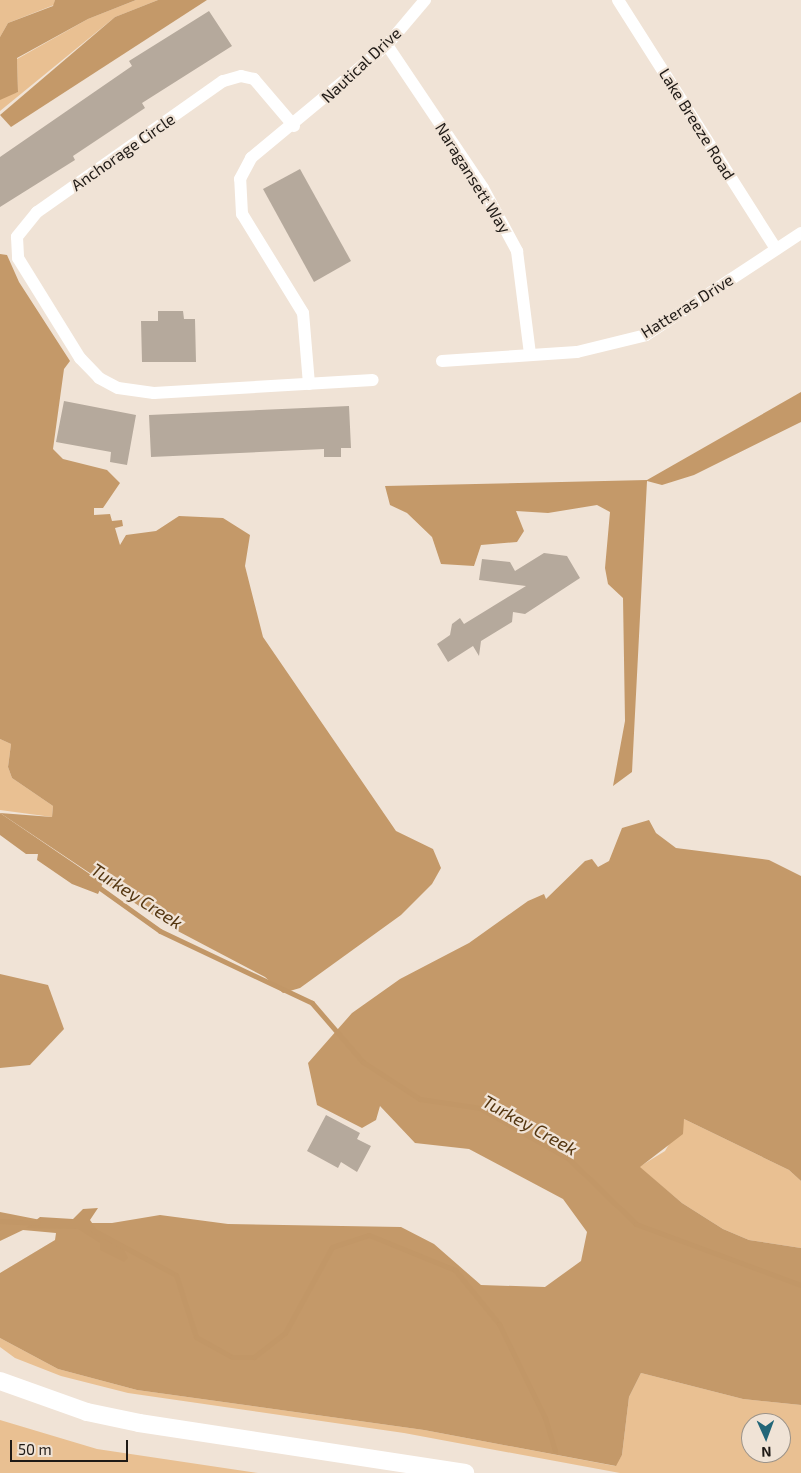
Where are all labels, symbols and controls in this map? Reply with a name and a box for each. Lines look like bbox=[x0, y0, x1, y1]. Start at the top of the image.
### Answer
street label: Nautical Drive bbox=[317, 23, 405, 107]
street label: Lake Breeze Road bbox=[655, 65, 739, 183]
street label: Anchorage Circle bbox=[67, 109, 179, 195]
street label: Naragansett Way bbox=[431, 119, 515, 237]
street label: Hatteras Drive bbox=[637, 270, 737, 342]
water label: Turkey Creek bbox=[87, 858, 187, 934]
water label: Turkey Creek bbox=[479, 1090, 581, 1160]
north arrow bbox=[741, 1413, 791, 1463]
scale bar bbox=[12, 1430, 130, 1462]
text: 50 m bbox=[18, 1440, 52, 1458]
text: N bbox=[761, 1444, 772, 1461]

